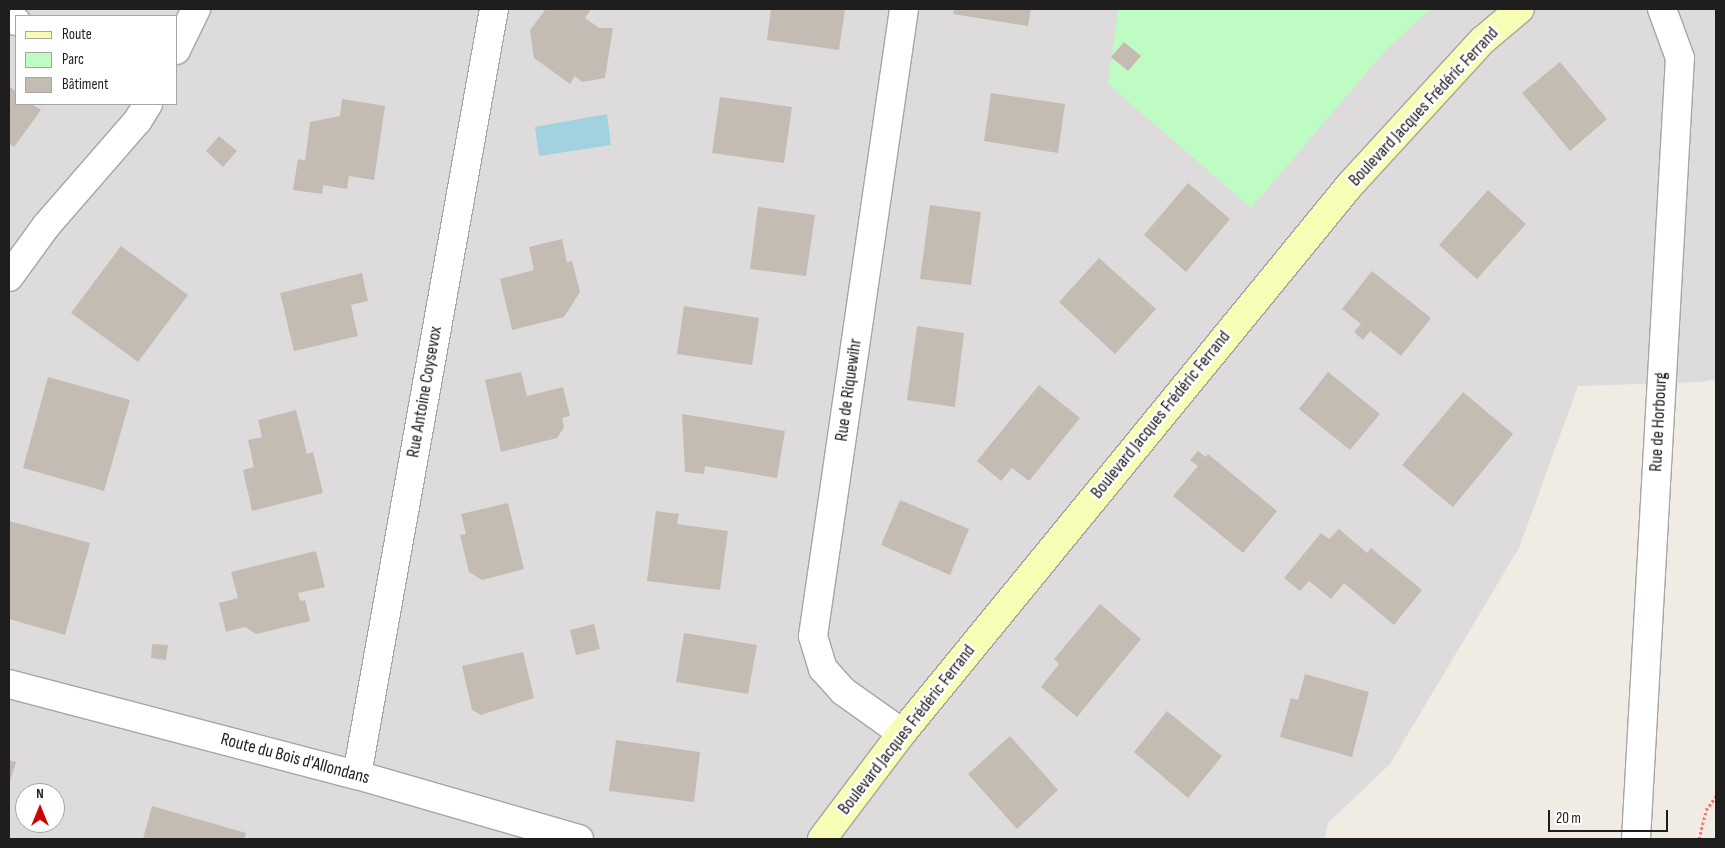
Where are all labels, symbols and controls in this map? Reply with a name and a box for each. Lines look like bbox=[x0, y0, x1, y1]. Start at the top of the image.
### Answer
legend bbox=[15, 15, 178, 105]
street label: Boulevard Jacques Frédéric Ferrand bbox=[1345, 23, 1503, 191]
text: Route bbox=[62, 25, 92, 44]
text: Parc bbox=[62, 50, 84, 69]
text: Bâtiment bbox=[62, 75, 109, 94]
street label: Rue Antoine Coysevox bbox=[403, 325, 447, 459]
street label: Boulevard Jacques Frédéric Ferrand bbox=[1087, 327, 1235, 503]
street label: Rue de Riquewihr bbox=[831, 337, 867, 443]
street label: Rue de Horbourg bbox=[1646, 372, 1672, 472]
street label: Boulevard Jacques Frédéric Ferrand bbox=[834, 641, 980, 819]
street label: Route du Bois d'Allondans bbox=[218, 729, 372, 789]
north arrow bbox=[15, 783, 65, 833]
text: N bbox=[36, 785, 44, 802]
scale bar bbox=[1550, 800, 1670, 832]
text: 20 m bbox=[1556, 809, 1581, 828]

